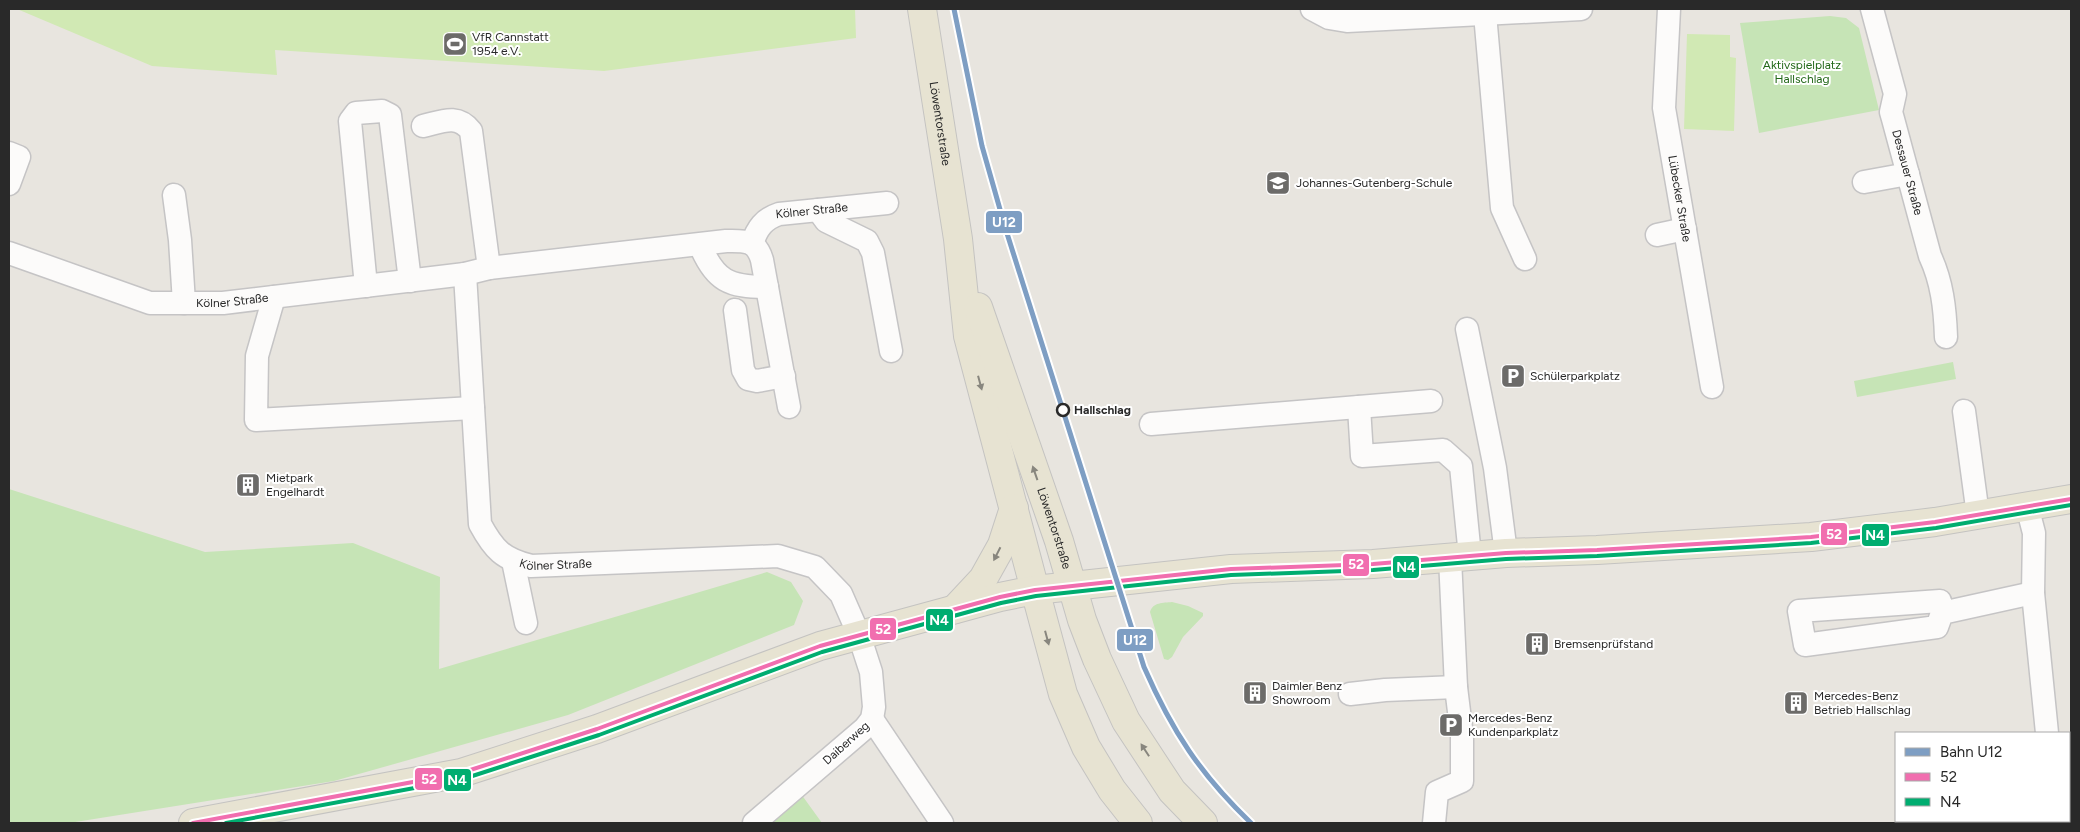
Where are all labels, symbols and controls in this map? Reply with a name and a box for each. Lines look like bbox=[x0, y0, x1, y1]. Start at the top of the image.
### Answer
place label: VfR Cannstatt 1954 e.V. bbox=[472, 30, 549, 58]
sports icon: VfR Cannstatt 1954 e.V. bbox=[442, 31, 468, 57]
park label: Aktivspielplatz Hallschlag bbox=[1763, 58, 1841, 86]
street label: Löwentorstraße bbox=[926, 81, 953, 167]
street label: Dessauer Straße bbox=[1889, 128, 1926, 217]
street label: Lübecker Straße bbox=[1665, 154, 1694, 243]
school or university icon: Johannes-Gutenberg-Schule bbox=[1265, 170, 1291, 196]
place label: Johannes-Gutenberg-Schule bbox=[1296, 176, 1453, 190]
street label: Kölner Straße bbox=[775, 200, 849, 221]
line badge: U12 bbox=[985, 210, 1023, 234]
text: U12 bbox=[992, 214, 1016, 231]
street label: Kölner Straße bbox=[196, 291, 270, 310]
parking icon: Schülerparkplatz bbox=[1500, 363, 1526, 389]
place label: Schülerparkplatz bbox=[1530, 369, 1620, 383]
one-way arrow bbox=[976, 375, 984, 390]
marker: Hallschlag bbox=[1056, 403, 1070, 417]
place label: Hallschlag bbox=[1074, 403, 1131, 417]
one-way arrow bbox=[1030, 465, 1038, 480]
place label: Mietpark Engelhardt bbox=[266, 471, 325, 499]
building icon: Mietpark Engelhardt bbox=[235, 472, 261, 498]
street label: Löwentorstraße bbox=[1034, 486, 1074, 571]
line badge: 52 bbox=[1820, 522, 1848, 546]
line badge: N4 bbox=[1861, 523, 1890, 547]
text: 52 bbox=[1826, 526, 1842, 543]
text: N4 bbox=[1865, 527, 1885, 544]
one-way arrow bbox=[993, 547, 1001, 561]
line badge: 52 bbox=[1342, 553, 1370, 577]
line badge: N4 bbox=[1392, 555, 1420, 579]
street label: Kölner Straße bbox=[518, 556, 593, 573]
text: 52 bbox=[1348, 556, 1364, 573]
text: N4 bbox=[1396, 559, 1416, 576]
line badge: N4 bbox=[925, 608, 954, 632]
text: N4 bbox=[929, 612, 949, 629]
line badge: 52 bbox=[869, 617, 897, 641]
text: 52 bbox=[875, 621, 891, 638]
line badge: U12 bbox=[1116, 628, 1154, 652]
one-way arrow bbox=[1044, 630, 1052, 645]
building icon: Bremsenprüfstand bbox=[1524, 631, 1550, 657]
text: U12 bbox=[1123, 632, 1147, 649]
place label: Bremsenprüfstand bbox=[1554, 637, 1653, 651]
place label: Daimler Benz Showroom bbox=[1272, 679, 1342, 707]
building icon: Daimler Benz Showroom bbox=[1242, 680, 1268, 706]
place label: Mercedes-Benz Betrieb Hallschlag bbox=[1814, 689, 1911, 717]
building icon: Mercedes-Benz Betrieb Hallschlag bbox=[1783, 690, 1809, 716]
place label: Mercedes-Benz Kundenparkplatz bbox=[1468, 711, 1558, 739]
parking icon: Mercedes-Benz Kundenparkplatz bbox=[1438, 712, 1464, 738]
street label: Daiberweg bbox=[820, 719, 872, 767]
legend bbox=[1895, 732, 2070, 822]
one-way arrow bbox=[1140, 743, 1150, 757]
text: Bahn U12 bbox=[1940, 743, 2002, 761]
line badge: 52 bbox=[414, 767, 443, 791]
line badge: N4 bbox=[443, 768, 472, 792]
text: 52 bbox=[1940, 768, 1957, 786]
text: 52 bbox=[421, 771, 437, 788]
text: N4 bbox=[447, 772, 467, 789]
text: N4 bbox=[1940, 793, 1961, 811]

